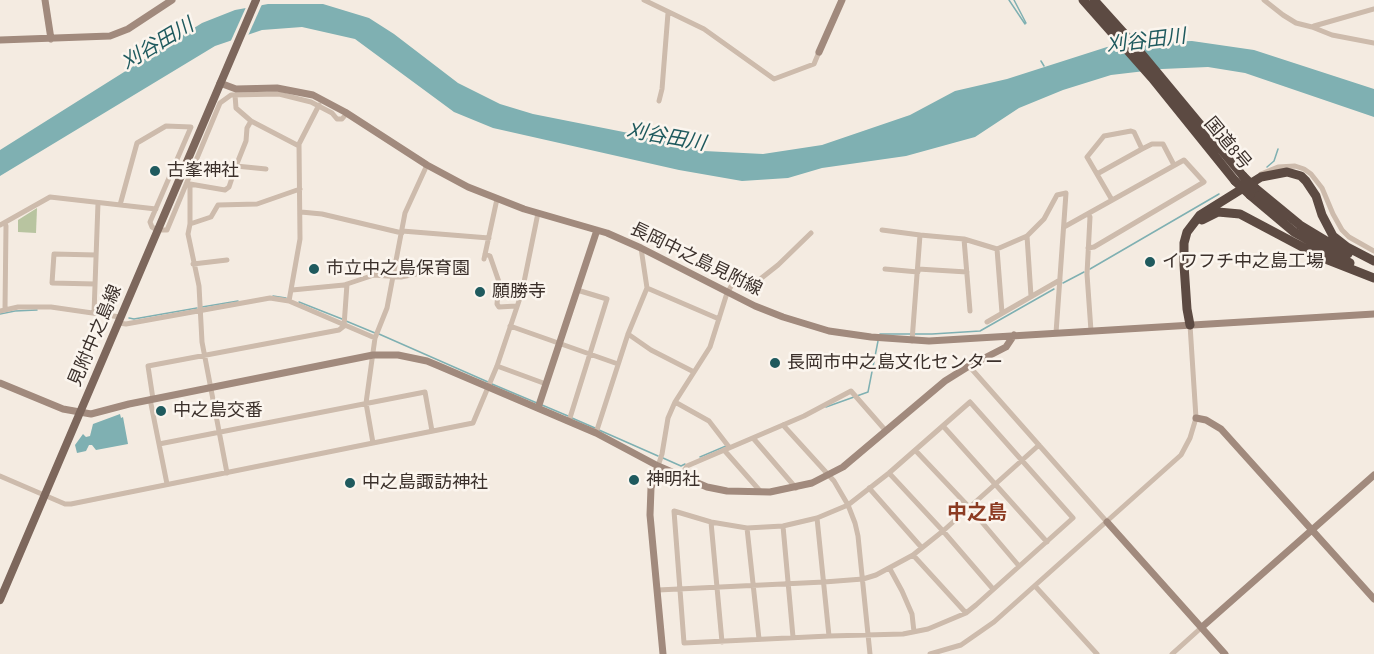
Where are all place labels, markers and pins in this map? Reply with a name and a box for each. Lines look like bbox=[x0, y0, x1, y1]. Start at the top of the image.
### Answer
place label: 古峯神社 bbox=[167, 160, 239, 182]
marker: 古峯神社 bbox=[148, 164, 162, 178]
place label: イワフチ中之島工場 bbox=[1162, 251, 1324, 273]
marker: イワフチ中之島工場 bbox=[1143, 255, 1157, 269]
place label: 市立中之島保育園 bbox=[326, 258, 470, 280]
marker: 市立中之島保育園 bbox=[307, 262, 321, 276]
place label: 願勝寺 bbox=[492, 281, 546, 303]
marker: 願勝寺 bbox=[473, 285, 487, 299]
place label: 長岡市中之島文化センター bbox=[787, 352, 1003, 374]
marker: 長岡市中之島文化センター bbox=[768, 356, 782, 370]
place label: 中之島交番 bbox=[173, 400, 263, 422]
marker: 中之島交番 bbox=[154, 404, 168, 418]
place label: 神明社 bbox=[646, 469, 700, 491]
place label: 中之島諏訪神社 bbox=[362, 472, 488, 494]
marker: 神明社 bbox=[627, 473, 641, 487]
marker: 中之島諏訪神社 bbox=[343, 476, 357, 490]

